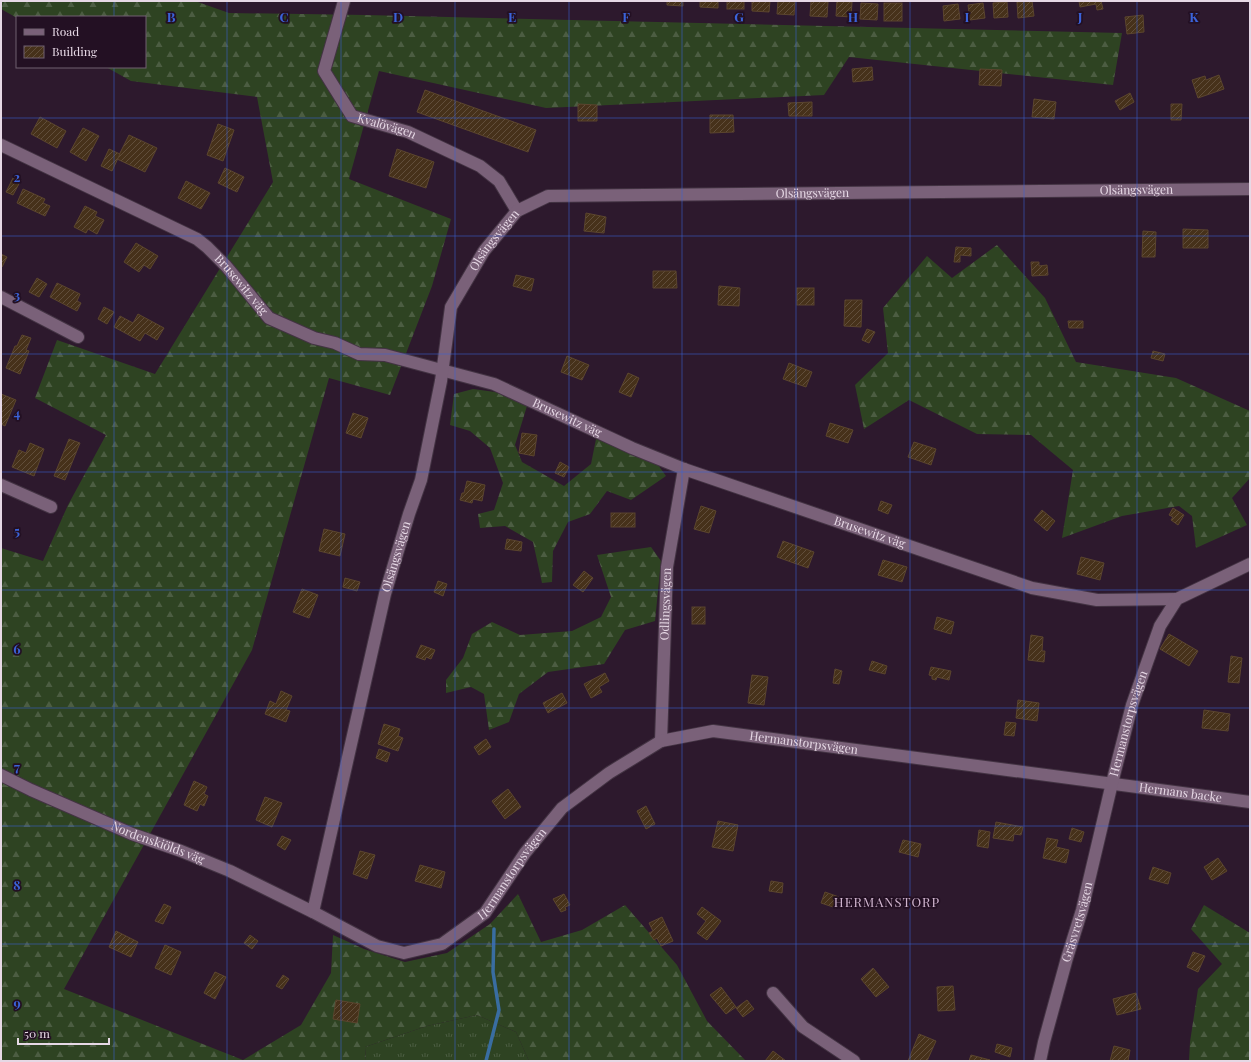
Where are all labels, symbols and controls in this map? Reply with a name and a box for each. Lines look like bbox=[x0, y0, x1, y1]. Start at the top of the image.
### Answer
text: B bbox=[167, 8, 176, 25]
text: C bbox=[279, 8, 289, 25]
text: D bbox=[393, 8, 403, 25]
text: E bbox=[508, 8, 516, 25]
text: F bbox=[622, 8, 630, 25]
text: G bbox=[734, 8, 744, 25]
text: H bbox=[848, 8, 858, 25]
text: I bbox=[965, 8, 970, 25]
text: J bbox=[1077, 8, 1083, 25]
text: K bbox=[1189, 8, 1199, 25]
legend bbox=[16, 16, 146, 68]
text: Road bbox=[52, 23, 79, 39]
text: Building bbox=[52, 43, 98, 59]
street label: Kvalövägen bbox=[356, 109, 419, 142]
text: 2 bbox=[14, 168, 21, 185]
street label: Olsängsvägen bbox=[1100, 181, 1173, 197]
street label: Olsängsvägen bbox=[776, 184, 849, 201]
street label: Olsängsvägen bbox=[465, 206, 522, 274]
street label: Brusewitz väg bbox=[212, 250, 272, 318]
text: 3 bbox=[14, 286, 20, 303]
street label: Brusewitz väg bbox=[530, 394, 605, 440]
text: 4 bbox=[14, 404, 21, 421]
street label: Brusewitz väg bbox=[832, 512, 909, 551]
street label: Olsängsvägen bbox=[377, 519, 413, 594]
text: 5 bbox=[14, 522, 20, 539]
street label: Odlingsvägen bbox=[655, 567, 674, 641]
text: 6 bbox=[13, 640, 21, 657]
street label: Hermanstorpsvägen bbox=[1105, 668, 1151, 778]
street label: Hermanstorpsvägen bbox=[749, 727, 859, 757]
text: 7 bbox=[14, 758, 20, 775]
street label: Hermans backe bbox=[1138, 778, 1223, 805]
street label: Nordenskiölds väg bbox=[109, 817, 208, 867]
street label: Hermanstorpsvägen bbox=[474, 824, 549, 923]
text: 8 bbox=[13, 876, 21, 893]
street label: Gräsvretsvägen bbox=[1057, 880, 1095, 964]
district label: HERMANSTORP bbox=[834, 893, 940, 910]
text: 9 bbox=[13, 994, 21, 1011]
scale bar bbox=[18, 1020, 109, 1046]
text: 50 m bbox=[24, 1025, 50, 1041]

